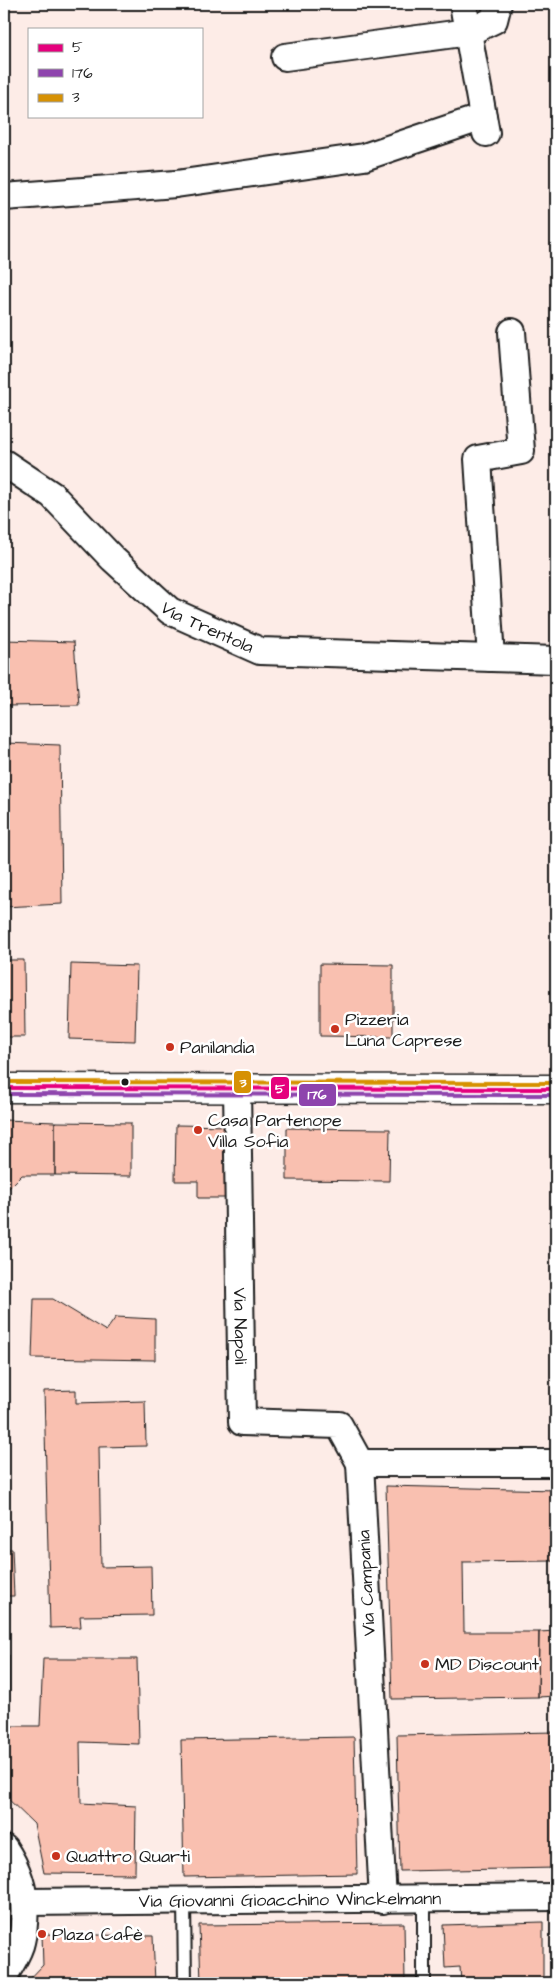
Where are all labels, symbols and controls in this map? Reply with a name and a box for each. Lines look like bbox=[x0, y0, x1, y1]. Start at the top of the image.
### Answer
legend bbox=[28, 28, 202, 118]
text: 5 bbox=[72, 37, 83, 58]
text: 176 bbox=[72, 63, 93, 84]
text: 3 bbox=[72, 87, 80, 108]
street label: Via Trentola bbox=[154, 596, 258, 660]
place label: Pizzeria Luna Caprese bbox=[345, 1007, 463, 1053]
marker: Pizzeria Luna Caprese bbox=[329, 1023, 341, 1035]
place label: Panilandia bbox=[180, 1035, 254, 1060]
marker: Panilandia bbox=[164, 1041, 176, 1053]
line badge: 3 bbox=[233, 1070, 252, 1094]
text: 3 bbox=[238, 1073, 247, 1093]
line badge: 5 bbox=[270, 1076, 290, 1100]
unlabelled marker bbox=[120, 1077, 130, 1087]
text: 5 bbox=[275, 1079, 286, 1099]
line badge: 176 bbox=[298, 1083, 337, 1107]
text: 176 bbox=[307, 1085, 327, 1105]
place label: Casa Partenope Villa Sofia bbox=[208, 1108, 342, 1154]
marker: Casa Partenope Villa Sofia bbox=[192, 1124, 204, 1136]
street label: Via Napoli bbox=[227, 1287, 253, 1365]
street label: Via Campania bbox=[351, 1529, 382, 1637]
place label: MD Discount bbox=[435, 1652, 540, 1677]
marker: MD Discount bbox=[419, 1658, 431, 1670]
place label: Quattro Quarti bbox=[66, 1844, 190, 1869]
marker: Quattro Quarti bbox=[50, 1850, 62, 1862]
street label: Via Giovanni Gioacchino Winckelmann bbox=[139, 1886, 441, 1914]
place label: Plaza Cafè bbox=[52, 1922, 143, 1947]
marker: Plaza Cafè bbox=[36, 1928, 48, 1940]

